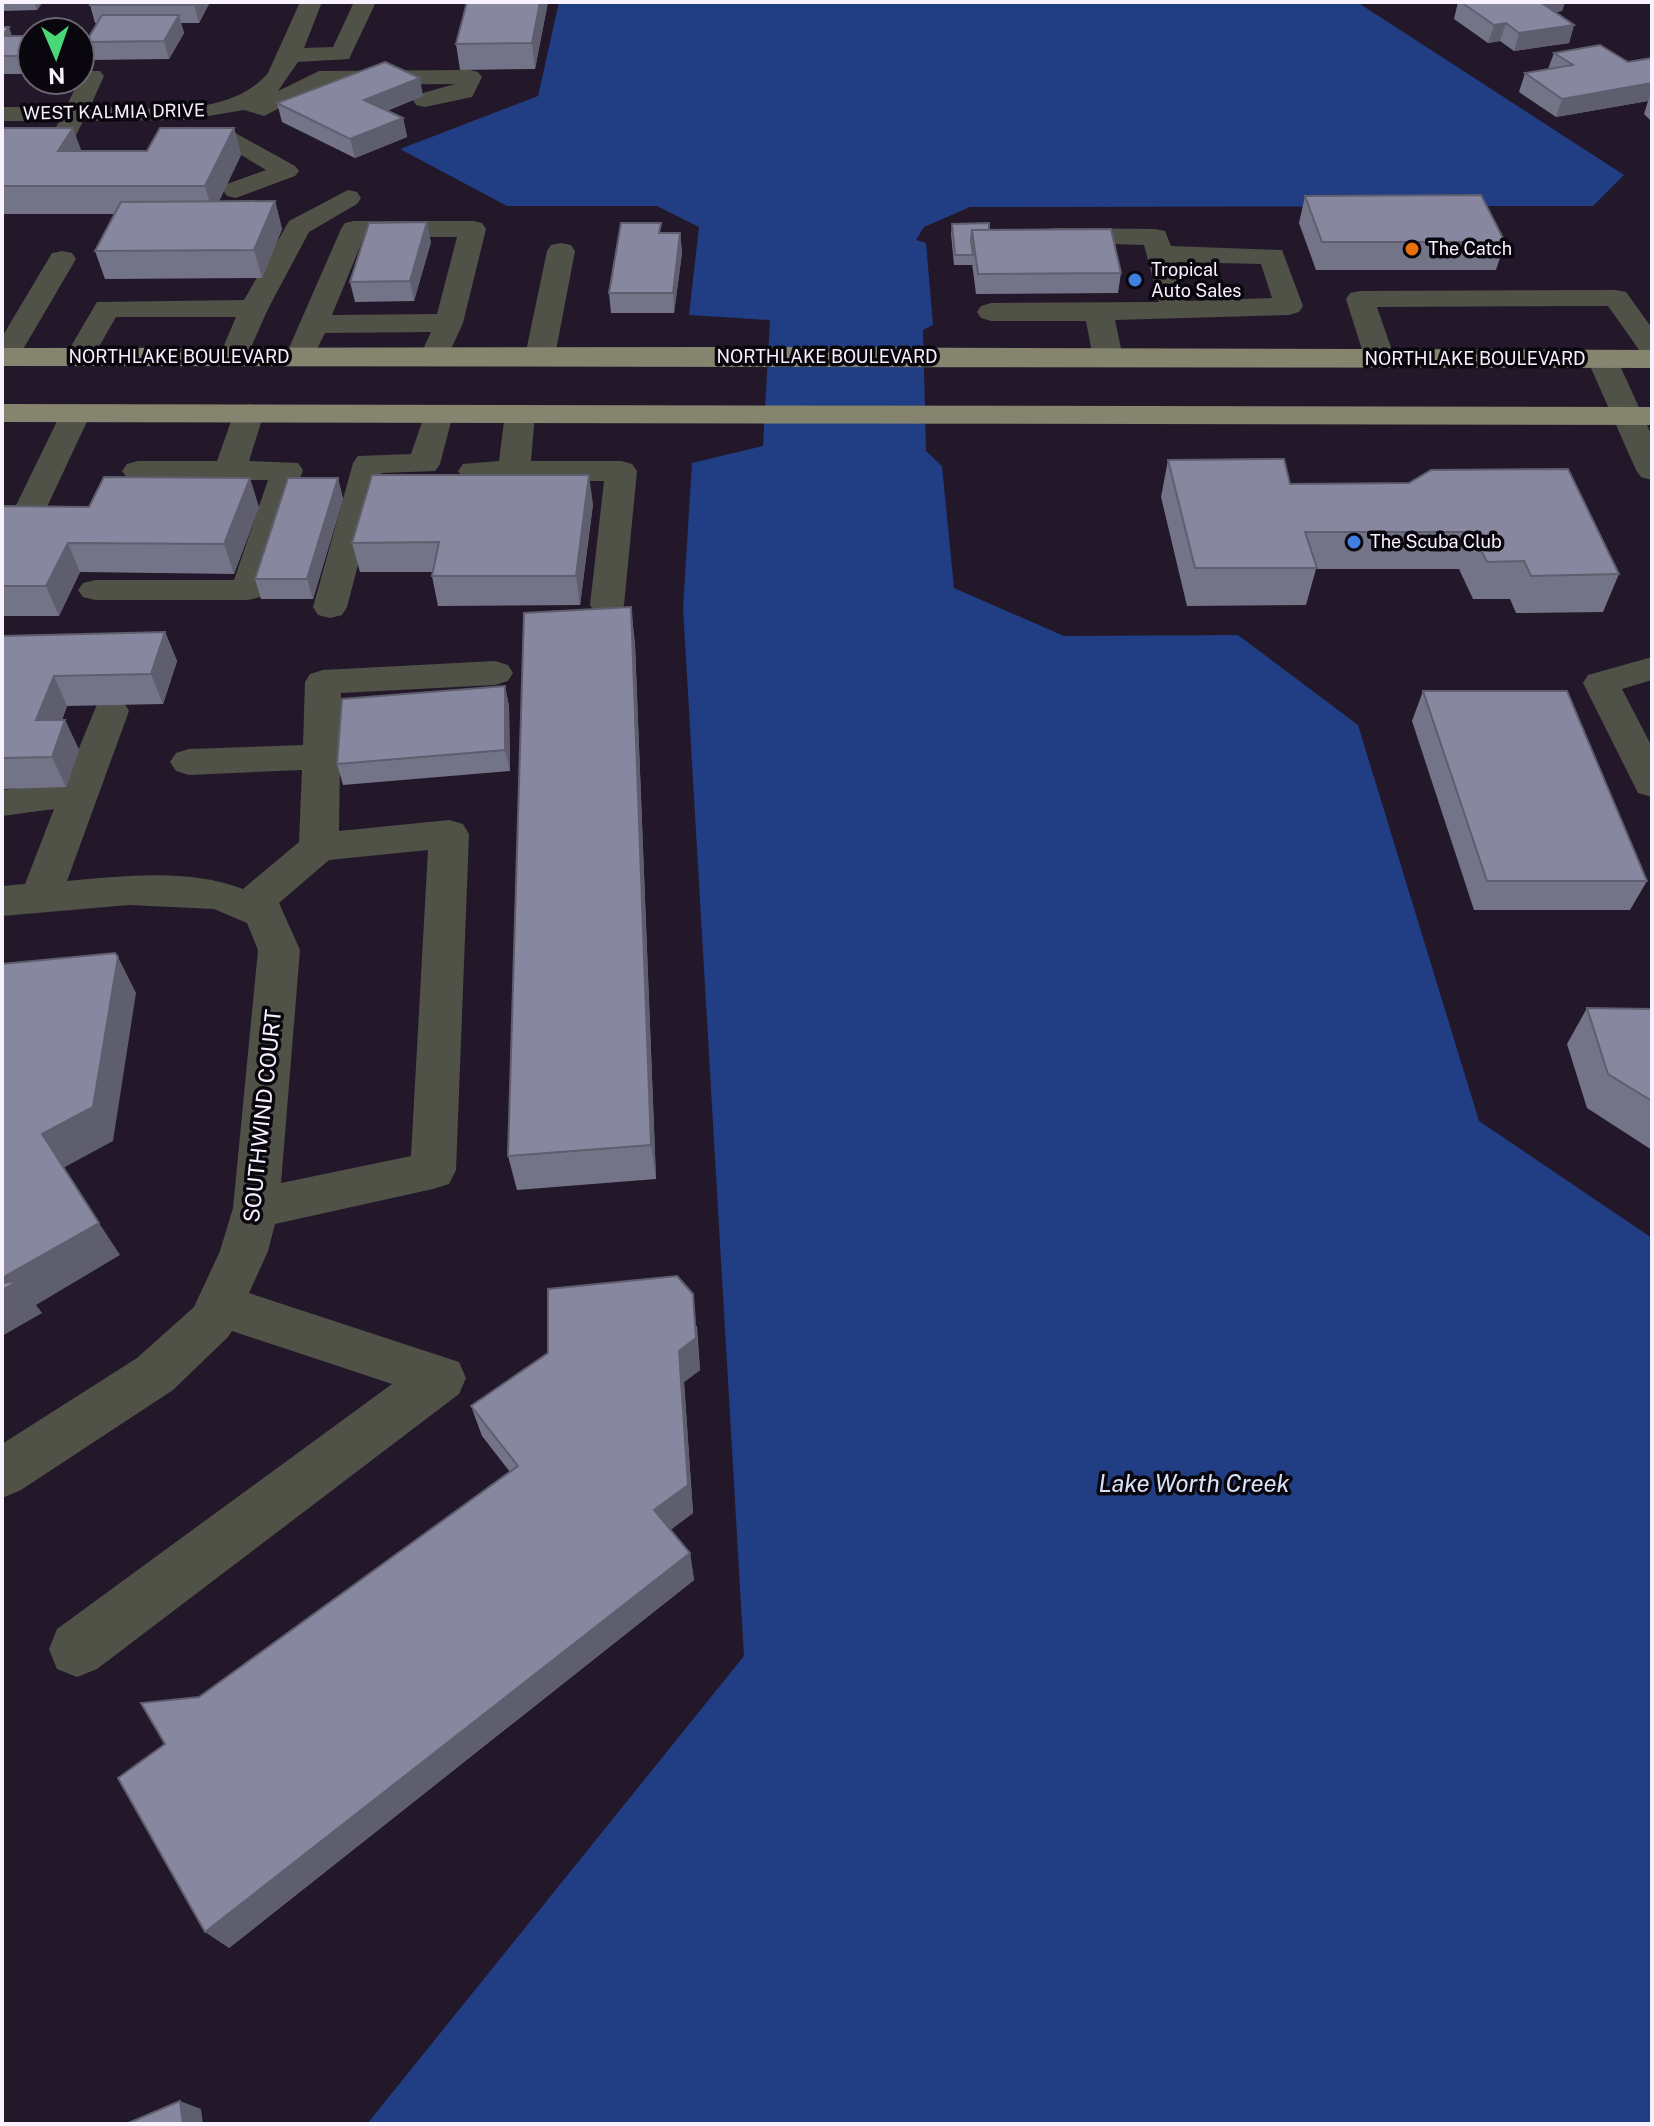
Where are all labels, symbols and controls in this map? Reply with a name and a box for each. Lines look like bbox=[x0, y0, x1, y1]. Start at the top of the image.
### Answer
north arrow bbox=[16, 16, 96, 96]
text: N bbox=[48, 63, 66, 89]
street label: WEST KALMIA DRIVE bbox=[23, 99, 205, 124]
place label: The Catch bbox=[1428, 238, 1512, 259]
marker: The Catch bbox=[1403, 240, 1421, 258]
place label: Tropical Auto Sales bbox=[1151, 259, 1241, 301]
marker: Tropical Auto Sales bbox=[1126, 271, 1144, 289]
street label: NORTHLAKE BOULEVARD bbox=[68, 346, 290, 367]
street label: NORTHLAKE BOULEVARD bbox=[716, 346, 938, 367]
street label: NORTHLAKE BOULEVARD bbox=[1364, 348, 1586, 369]
place label: The Scuba Club bbox=[1370, 531, 1502, 552]
marker: The Scuba Club bbox=[1345, 533, 1363, 551]
street label: SOUTHWIND COURT bbox=[238, 1008, 286, 1224]
water label: Lake Worth Creek bbox=[1098, 1469, 1290, 1497]

